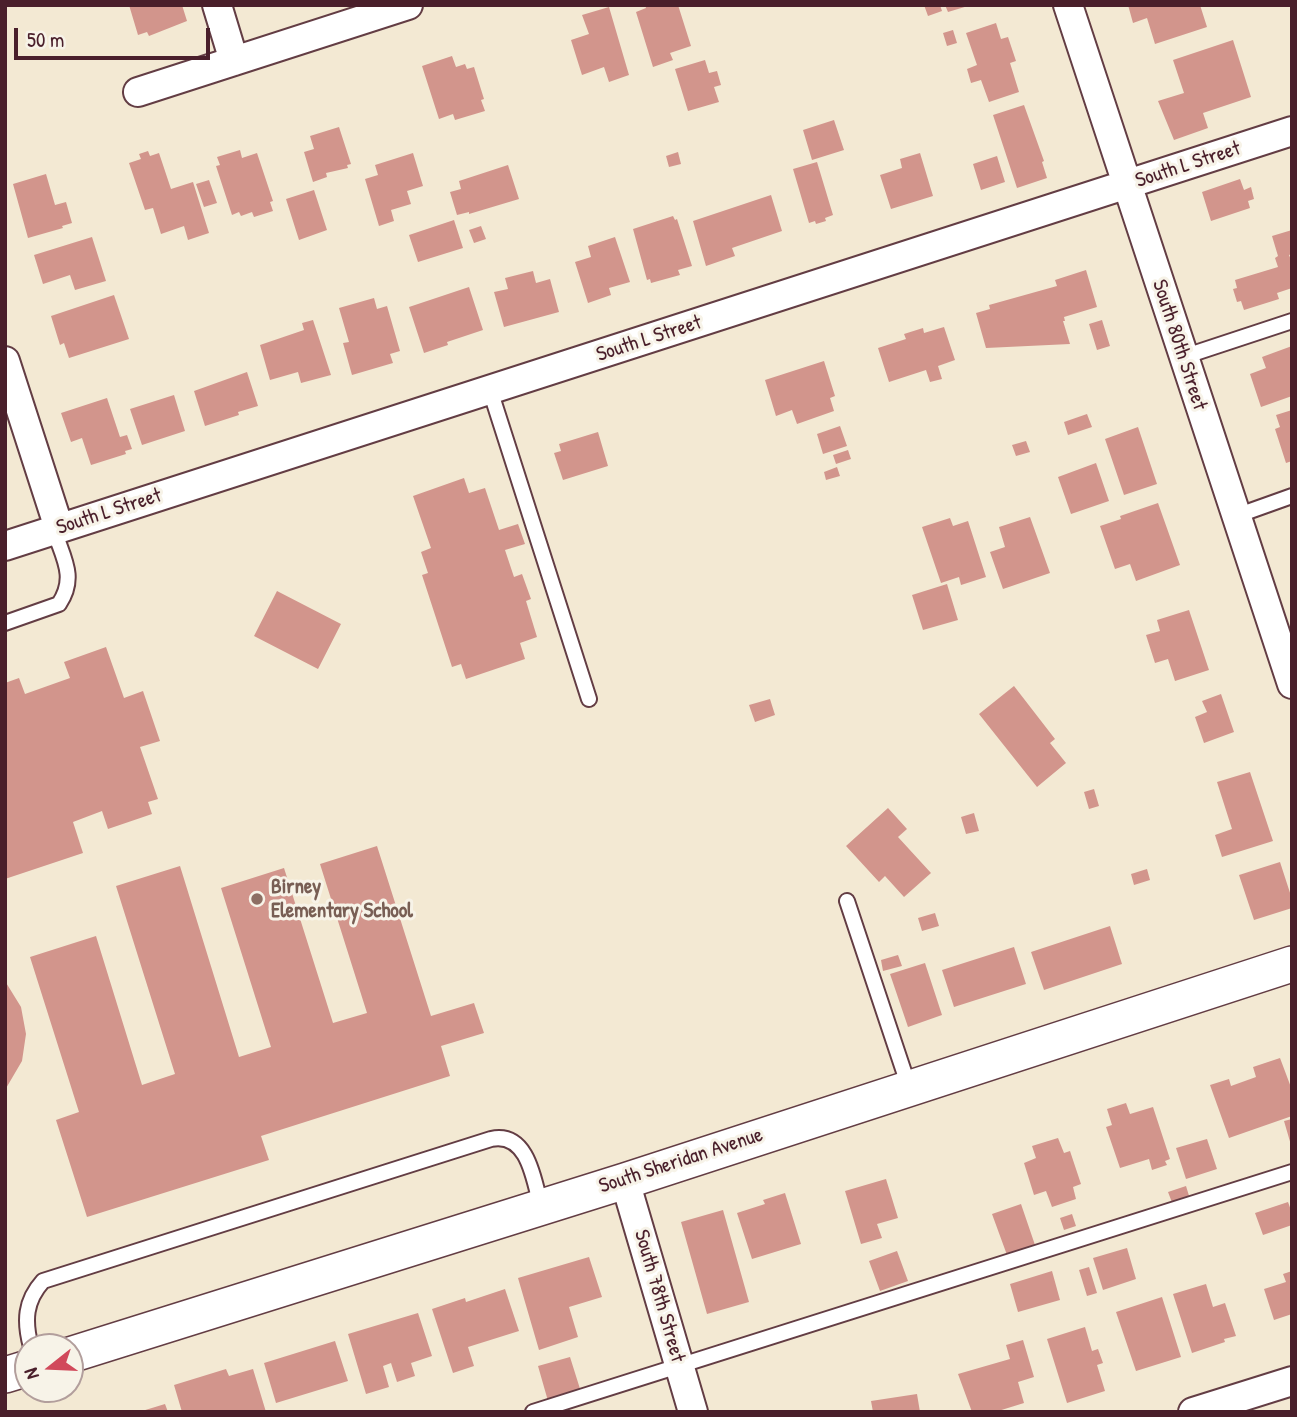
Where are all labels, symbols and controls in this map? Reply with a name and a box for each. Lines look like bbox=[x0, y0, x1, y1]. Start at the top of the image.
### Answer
scale bar bbox=[18, 14, 214, 58]
text: 50 m bbox=[27, 25, 64, 54]
street label: South L Street bbox=[1132, 136, 1244, 194]
street label: South 80th Street bbox=[1146, 277, 1212, 413]
street label: South L Street bbox=[593, 310, 705, 368]
street label: South L Street bbox=[53, 483, 165, 541]
place label: Birney Elementary School bbox=[271, 874, 413, 924]
marker: Birney Elementary School bbox=[249, 891, 265, 907]
street label: South Sheridan Avenue bbox=[596, 1123, 766, 1199]
street label: South 78th Street bbox=[628, 1227, 690, 1365]
north arrow bbox=[14, 1333, 84, 1403]
text: N bbox=[17, 1365, 45, 1383]

